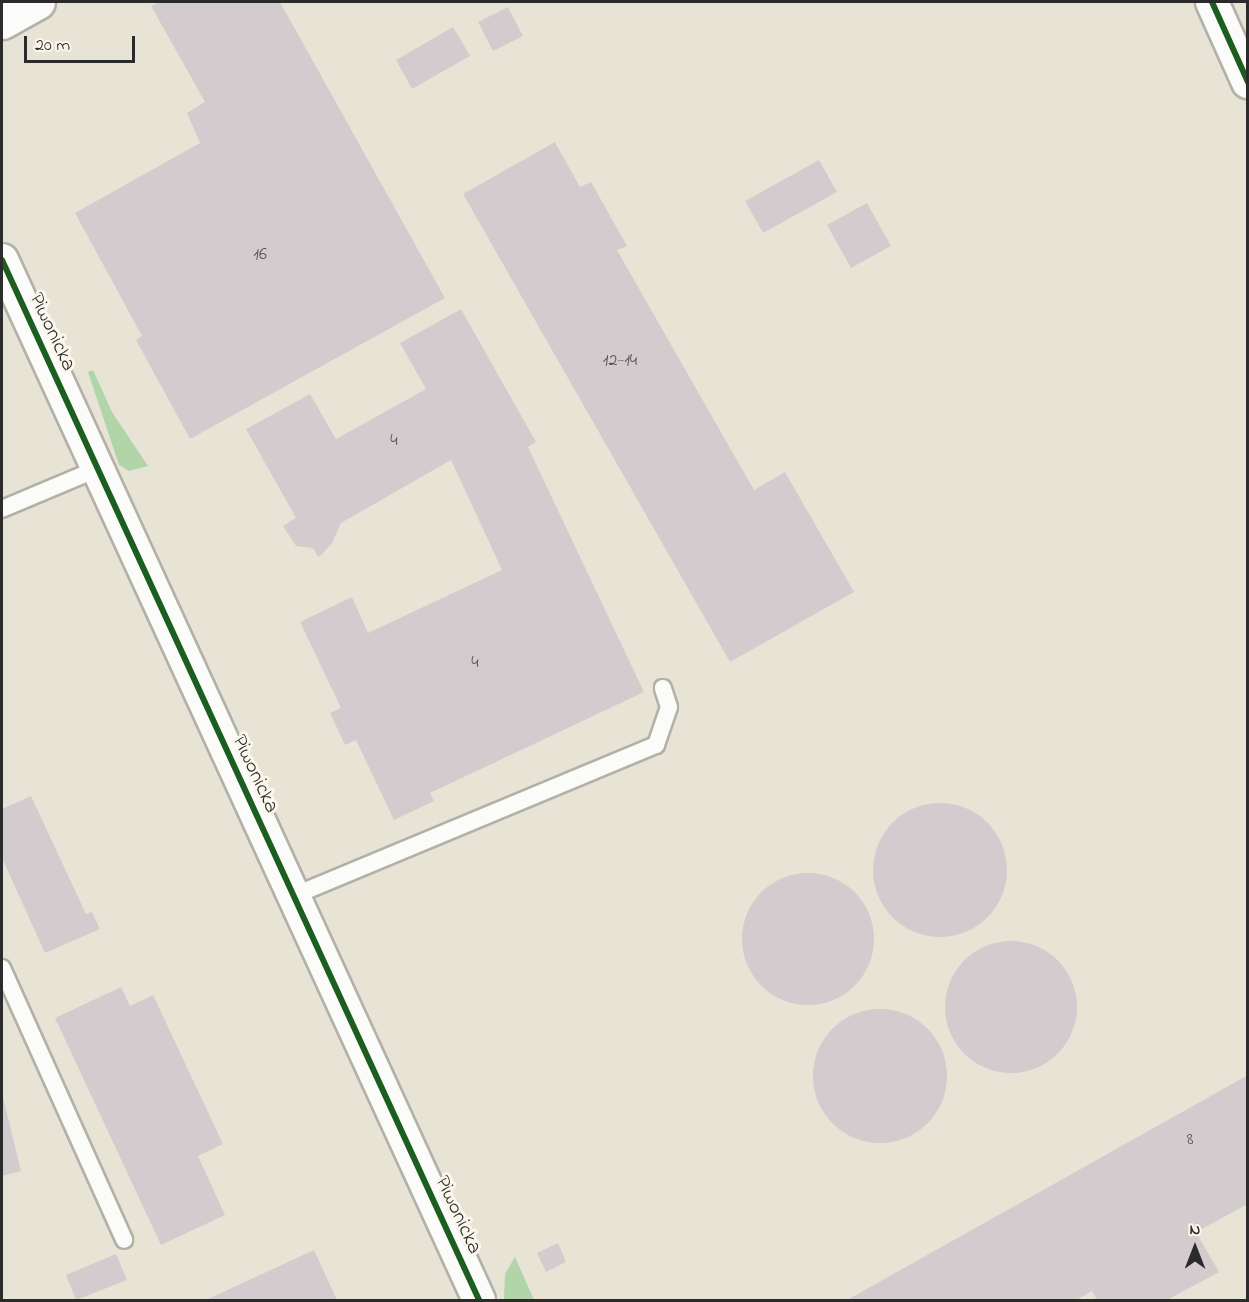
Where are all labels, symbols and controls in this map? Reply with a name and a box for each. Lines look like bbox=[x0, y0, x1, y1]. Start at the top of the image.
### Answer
scale bar bbox=[27, 24, 138, 62]
text: 20 m bbox=[35, 33, 70, 59]
house number: 16 bbox=[253, 244, 267, 266]
street label: Piwonicka bbox=[23, 289, 81, 375]
house number: 12-14 bbox=[603, 350, 637, 372]
house number: 4 bbox=[390, 430, 398, 452]
house number: 4 bbox=[471, 652, 479, 674]
street label: Piwonicka bbox=[226, 731, 284, 817]
house number: 8 bbox=[1187, 1129, 1193, 1151]
street label: Piwonicka bbox=[429, 1172, 487, 1258]
north arrow bbox=[1165, 1218, 1225, 1278]
text: N bbox=[1190, 1218, 1200, 1242]

